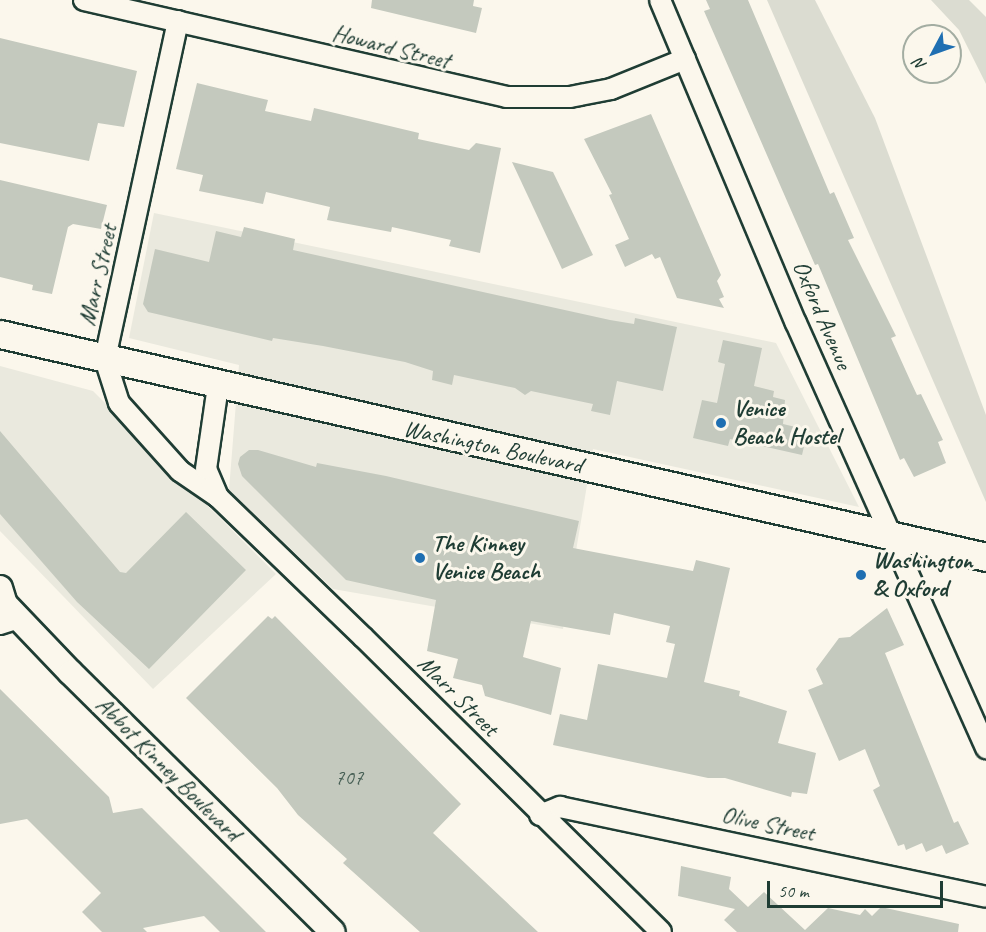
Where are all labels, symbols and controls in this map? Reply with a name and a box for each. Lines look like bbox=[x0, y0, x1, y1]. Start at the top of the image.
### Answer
street label: Howard Street bbox=[329, 19, 453, 75]
north arrow bbox=[902, 24, 962, 84]
text: N bbox=[909, 54, 931, 75]
street label: Marr Street bbox=[72, 222, 124, 328]
street label: Oxford Avenue bbox=[786, 256, 858, 374]
place label: Venice Beach Hostel bbox=[733, 395, 840, 451]
street label: Washington Boulevard bbox=[401, 414, 585, 480]
marker: Venice Beach Hostel bbox=[714, 416, 728, 430]
place label: The Kinney Venice Beach bbox=[432, 530, 539, 586]
place label: Washington & Oxford bbox=[873, 547, 973, 603]
marker: The Kinney Venice Beach bbox=[413, 551, 427, 565]
marker: Washington & Oxford bbox=[854, 568, 868, 582]
street label: Marr Street bbox=[411, 649, 505, 743]
street label: Abbot Kinney Boulevard bbox=[89, 690, 247, 848]
house number: 707 bbox=[335, 764, 363, 790]
street label: Olive Street bbox=[719, 800, 817, 848]
scale bar bbox=[770, 869, 946, 907]
text: 50 m bbox=[778, 880, 809, 902]

